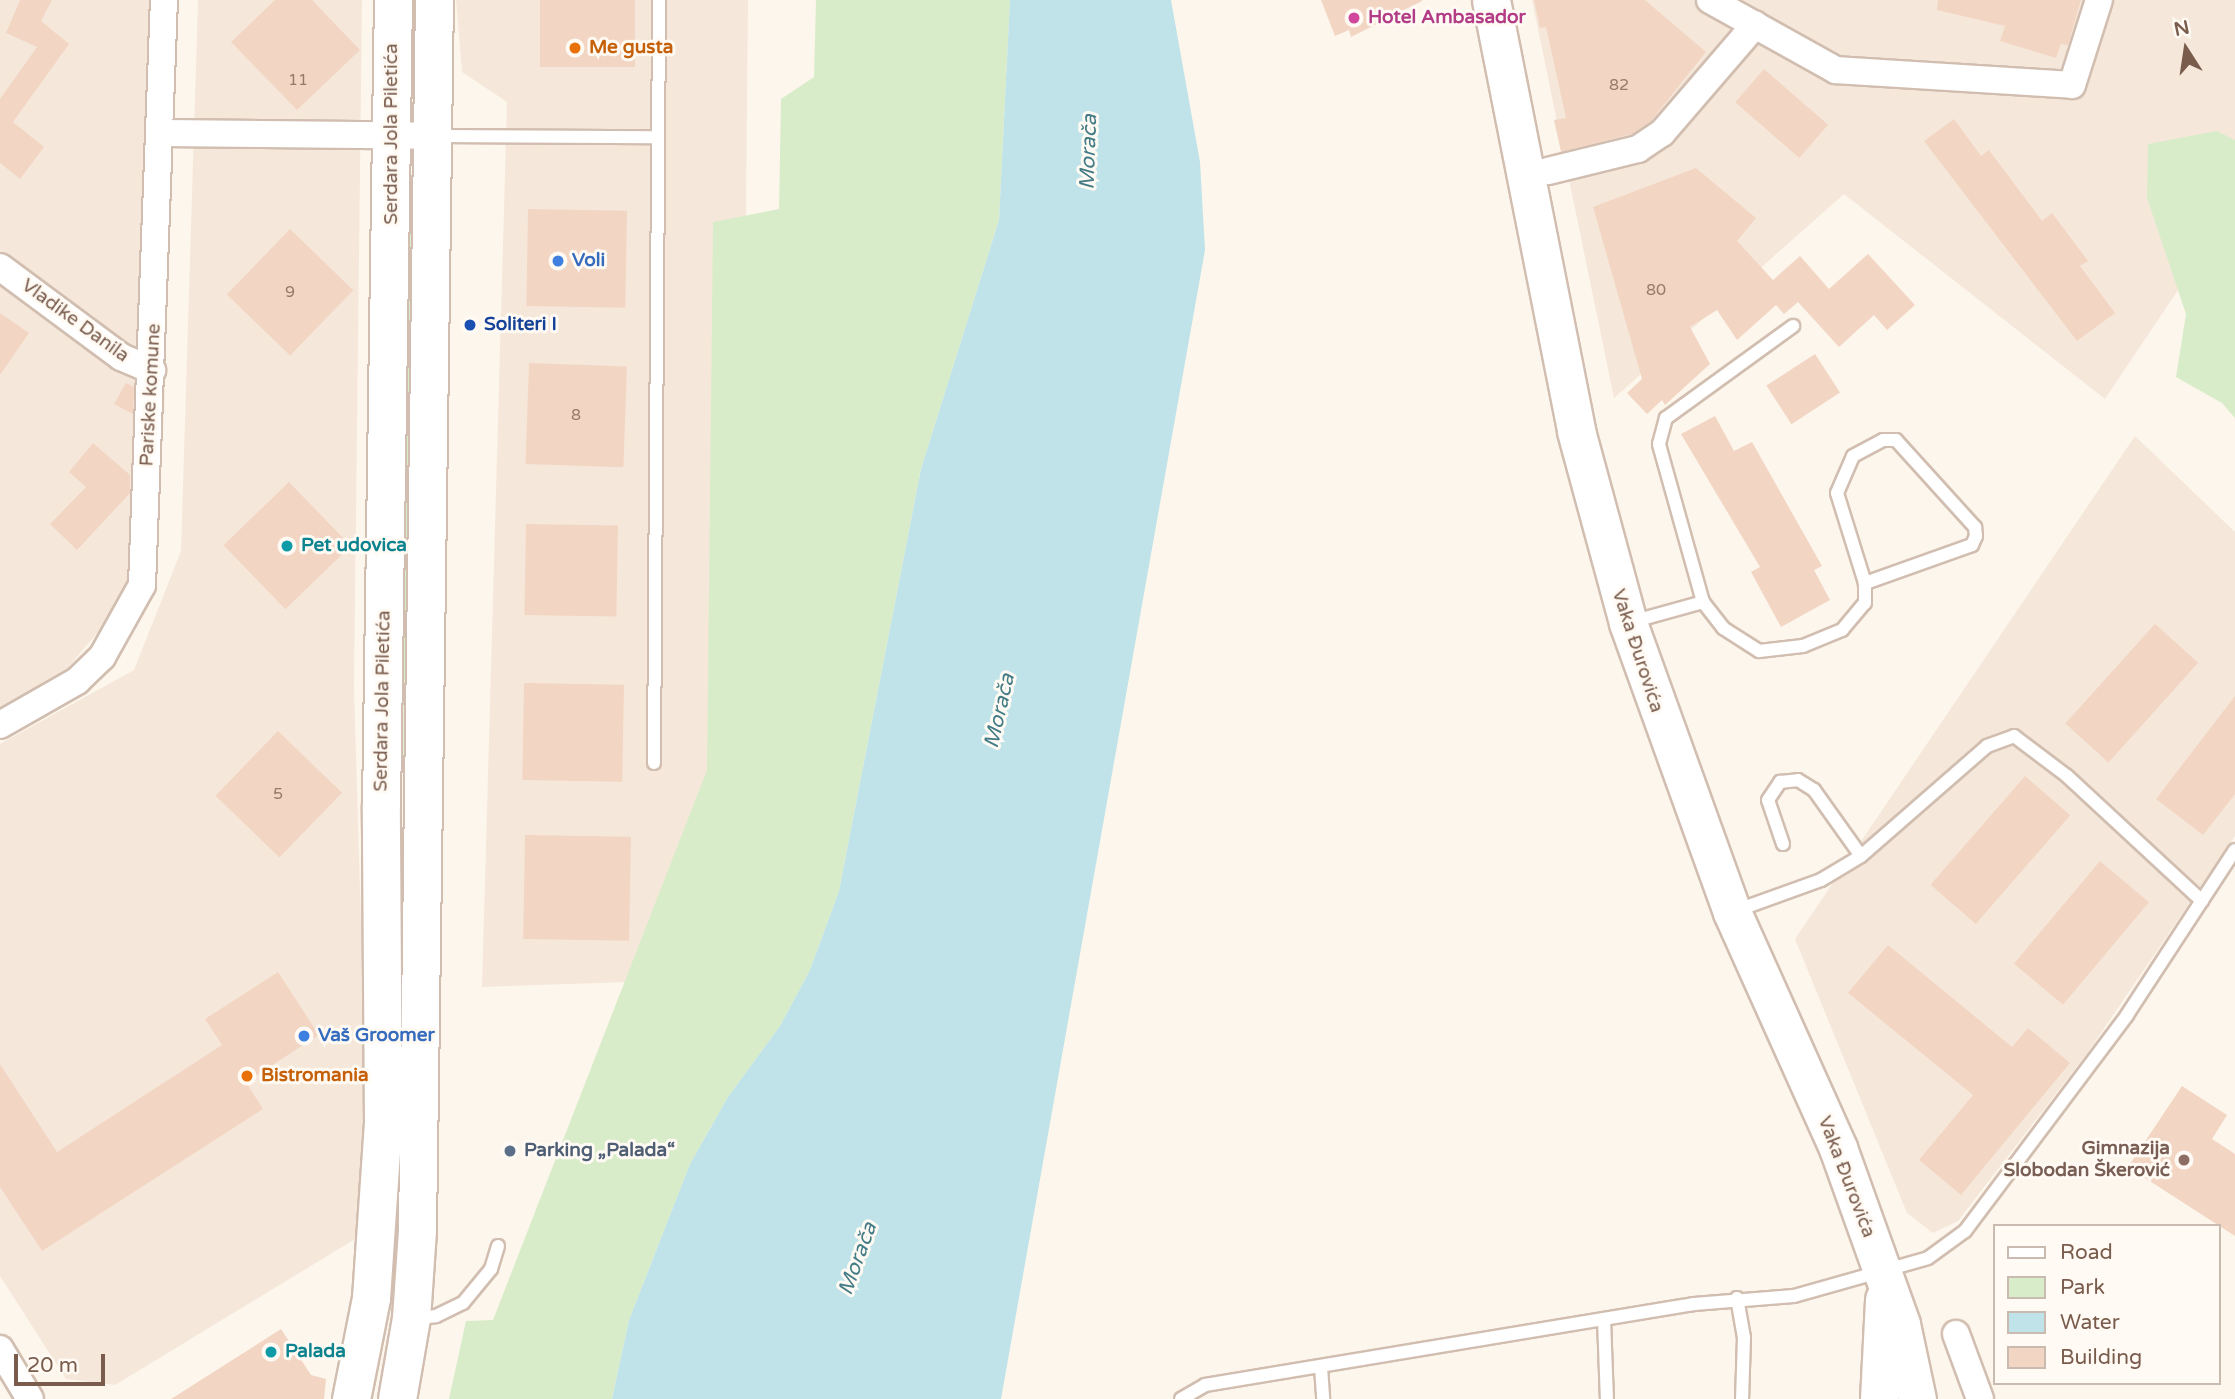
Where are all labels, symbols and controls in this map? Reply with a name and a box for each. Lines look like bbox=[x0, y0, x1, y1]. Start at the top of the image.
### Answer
place label: Hotel Ambasador bbox=[1368, 7, 1526, 29]
marker: Hotel Ambasador bbox=[1346, 10, 1362, 26]
north arrow bbox=[2151, 14, 2221, 84]
text: N bbox=[2172, 16, 2191, 41]
place label: Me gusta bbox=[589, 37, 673, 59]
marker: Me gusta bbox=[567, 40, 583, 56]
street label: Serdara Jola Piletića bbox=[381, 43, 403, 225]
house number: 11 bbox=[288, 70, 308, 90]
house number: 82 bbox=[1609, 75, 1629, 95]
water label: Morača bbox=[1075, 114, 1103, 190]
place label: Voli bbox=[572, 250, 605, 272]
marker: Voli bbox=[550, 253, 566, 269]
street label: Vladike Danila bbox=[17, 274, 133, 368]
house number: 80 bbox=[1646, 280, 1666, 300]
house number: 9 bbox=[285, 282, 295, 302]
place label: Soliteri I bbox=[484, 314, 557, 336]
marker: Soliteri I bbox=[462, 317, 478, 333]
street label: Pariske komune bbox=[136, 323, 166, 467]
house number: 8 bbox=[571, 405, 581, 425]
place label: Pet udovica bbox=[301, 535, 407, 557]
marker: Pet udovica bbox=[279, 538, 295, 554]
street label: Vaka Đurovića bbox=[1606, 586, 1668, 716]
street label: Serdara Jola Piletića bbox=[370, 610, 396, 792]
water label: Morača bbox=[979, 671, 1021, 751]
house number: 5 bbox=[273, 784, 283, 804]
place label: Vaš Groomer bbox=[318, 1025, 435, 1047]
marker: Vaš Groomer bbox=[296, 1028, 312, 1044]
place label: Bistromania bbox=[261, 1065, 369, 1087]
marker: Bistromania bbox=[239, 1068, 255, 1084]
street label: Vaka Đurovića bbox=[1812, 1113, 1880, 1241]
place label: Gimnazija Slobodan Škerović bbox=[2004, 1138, 2170, 1182]
place label: Parking „Palada“ bbox=[524, 1140, 675, 1162]
marker: Parking „Palada“ bbox=[502, 1143, 518, 1159]
marker: Gimnazija Slobodan Škerović bbox=[2176, 1152, 2192, 1168]
water label: Morača bbox=[833, 1219, 883, 1299]
legend bbox=[1994, 1224, 2221, 1385]
text: Road bbox=[2060, 1240, 2113, 1265]
text: Park bbox=[2060, 1275, 2105, 1300]
text: Water bbox=[2060, 1310, 2120, 1335]
scale bar bbox=[18, 1340, 108, 1384]
place label: Palada bbox=[285, 1341, 346, 1363]
marker: Palada bbox=[263, 1344, 279, 1360]
text: Building bbox=[2060, 1345, 2142, 1370]
text: 20 m bbox=[27, 1353, 78, 1378]

